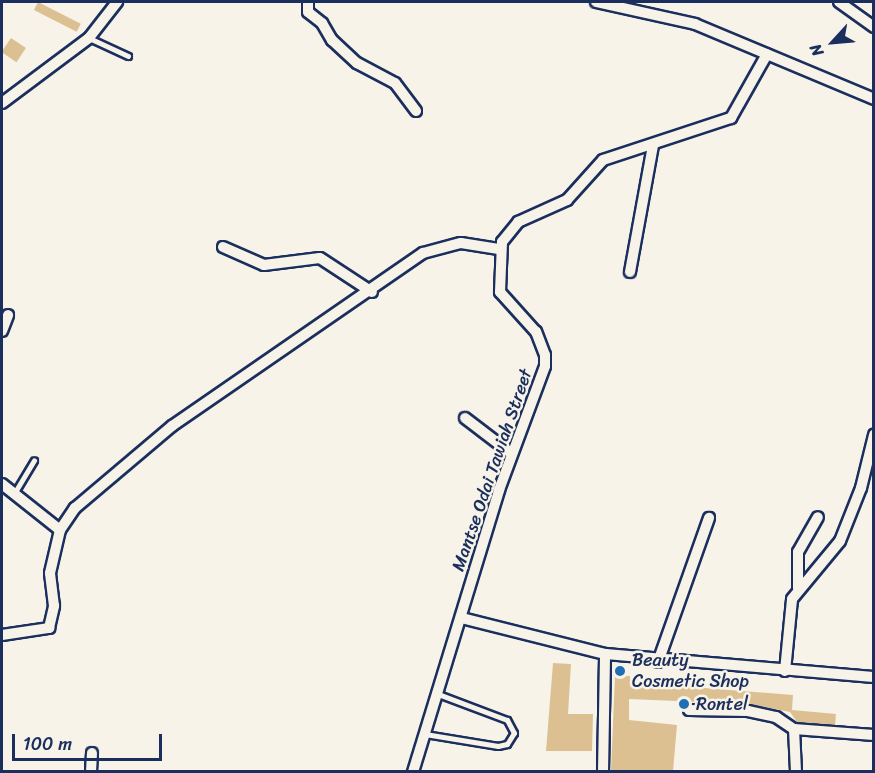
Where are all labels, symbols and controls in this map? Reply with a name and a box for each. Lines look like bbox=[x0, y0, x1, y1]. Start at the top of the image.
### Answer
north arrow bbox=[803, 12, 863, 72]
text: N bbox=[801, 39, 832, 61]
street label: Mantse Odai Tawiah Street bbox=[447, 366, 537, 574]
place label: Beauty Cosmetic Shop bbox=[632, 650, 749, 692]
marker: Beauty Cosmetic Shop bbox=[613, 664, 627, 678]
place label: Rontel bbox=[696, 693, 748, 715]
marker: Rontel bbox=[677, 697, 691, 711]
scale bar bbox=[15, 722, 165, 760]
text: 100 m bbox=[23, 728, 72, 760]

